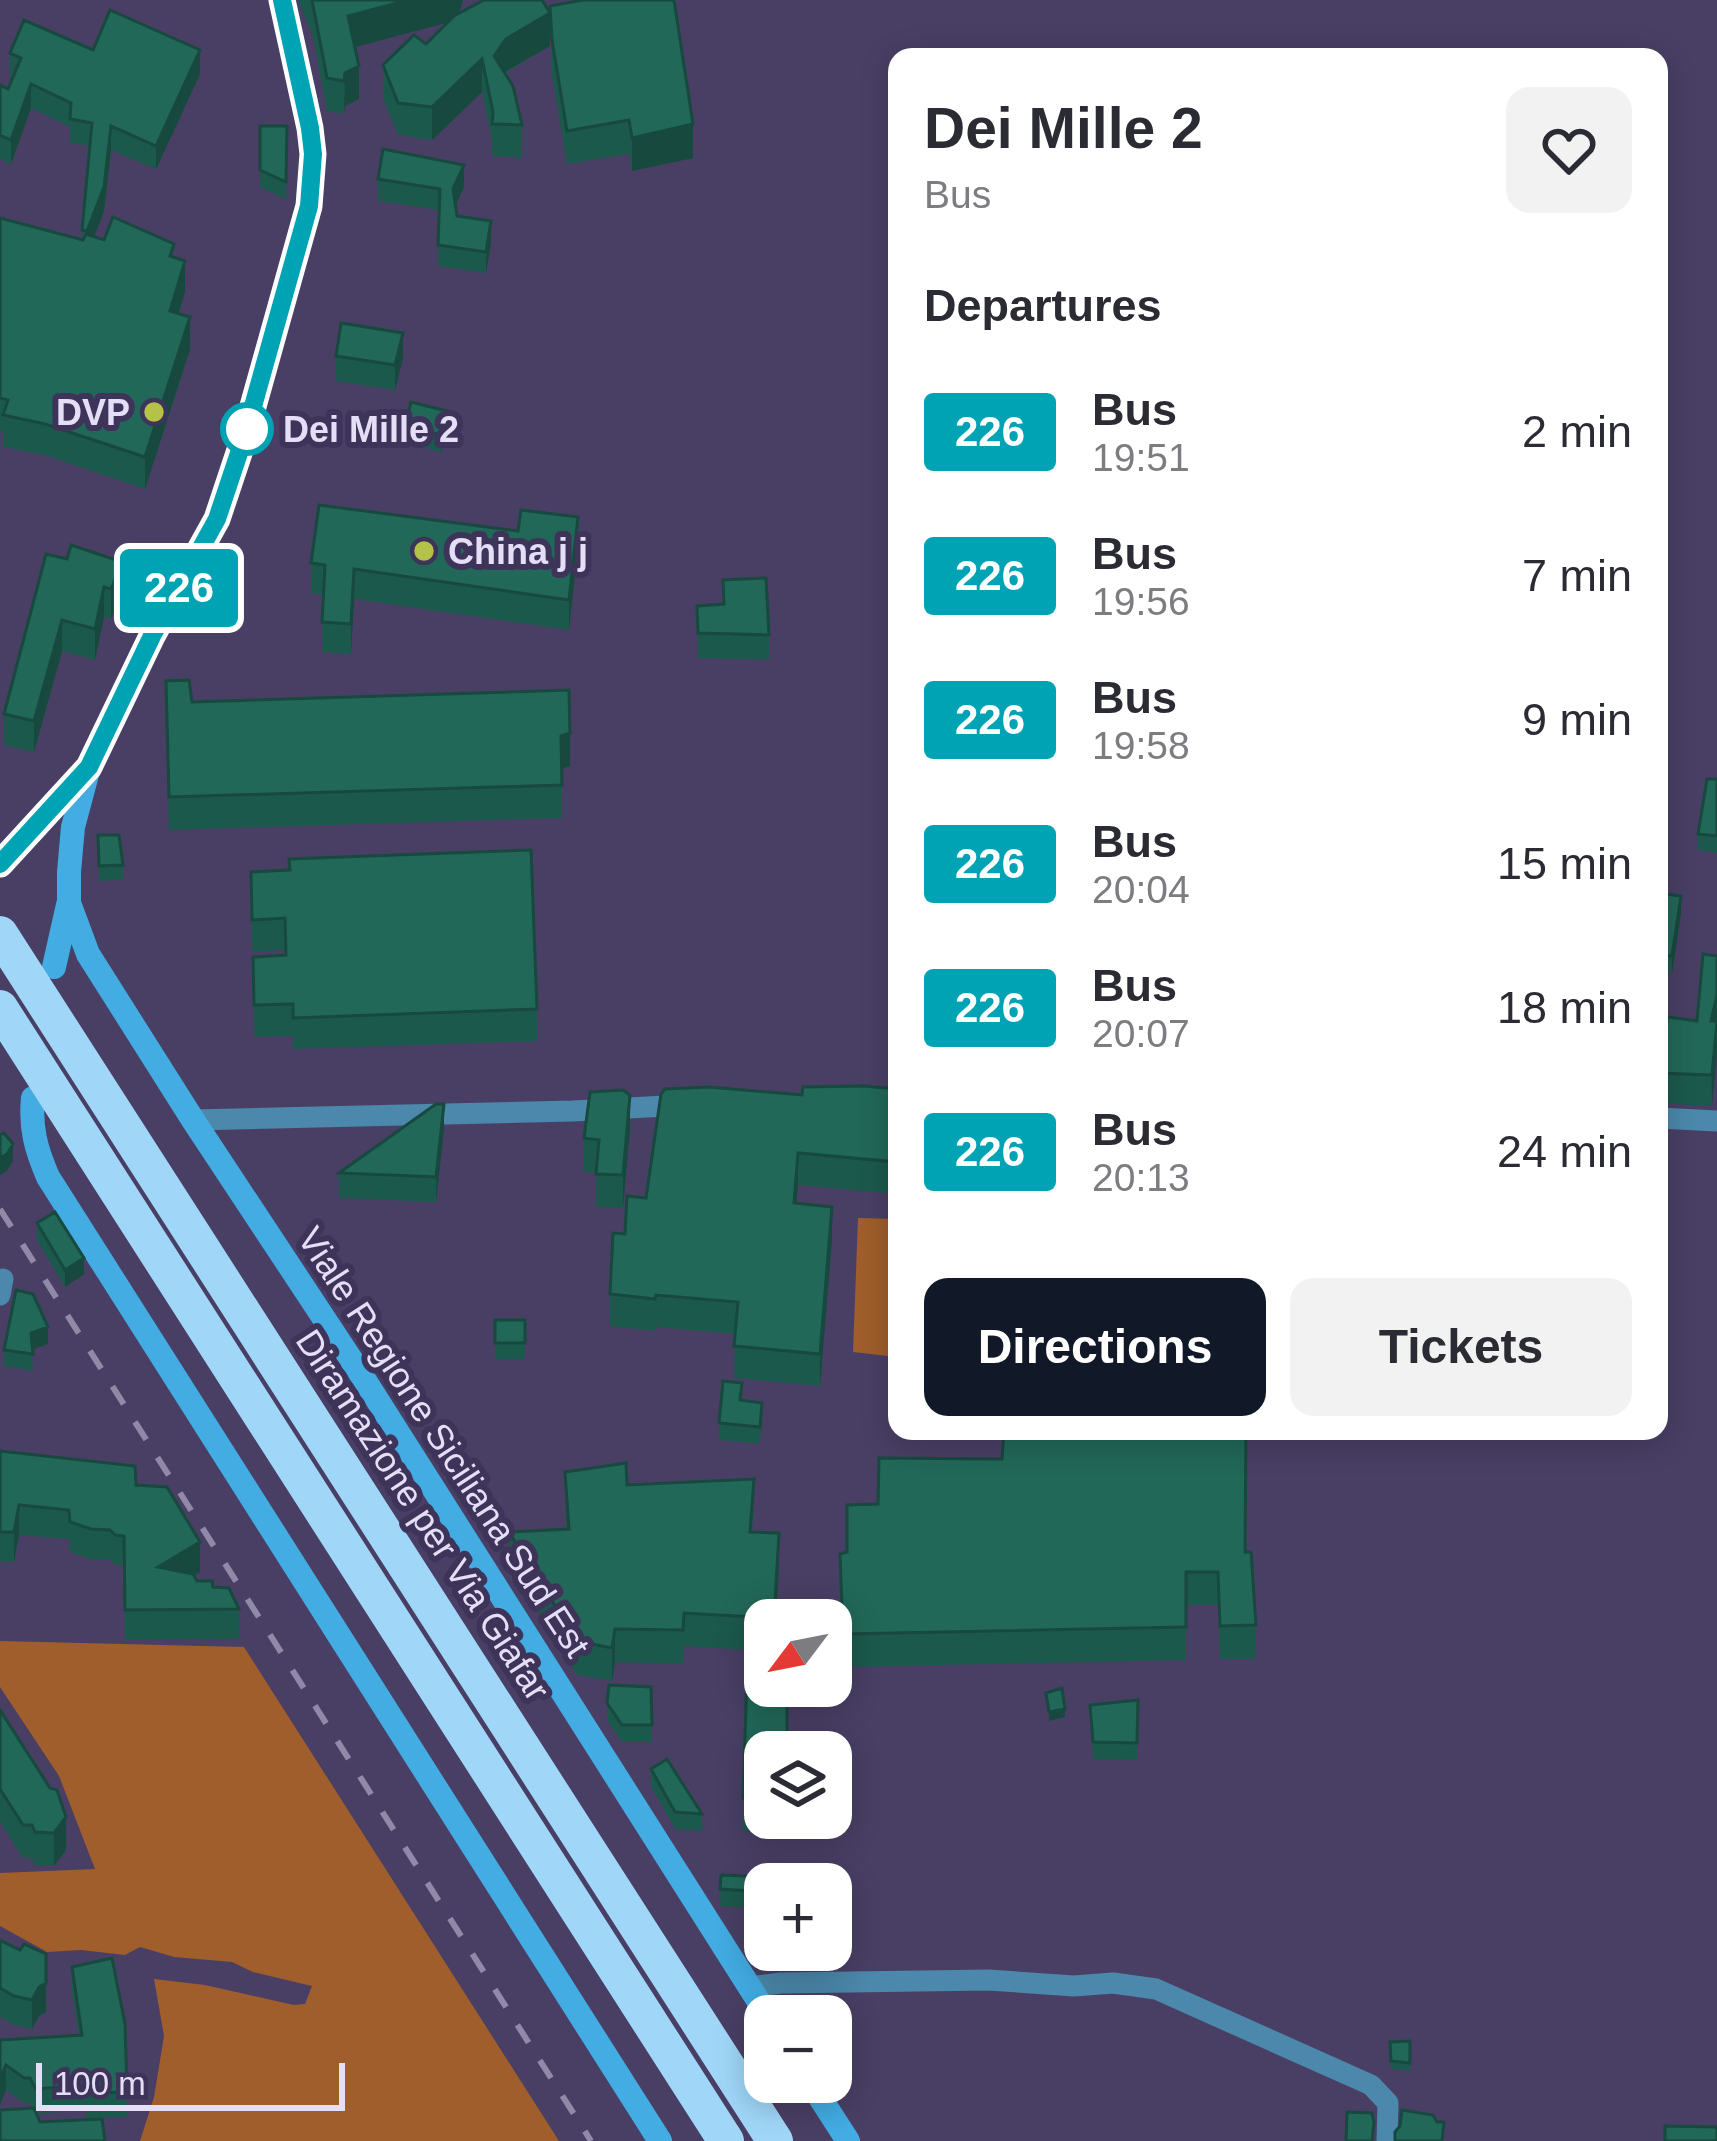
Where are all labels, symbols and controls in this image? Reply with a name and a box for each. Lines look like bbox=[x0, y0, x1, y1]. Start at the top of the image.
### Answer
button: heart bbox=[1506, 87, 1632, 213]
text: Dei Mille 2 bbox=[924, 96, 1203, 160]
text: Bus bbox=[924, 173, 991, 216]
text: Departures bbox=[924, 280, 1162, 331]
text: Bus bbox=[1092, 384, 1177, 435]
place label: DVP bbox=[56, 392, 130, 433]
marker: DVP bbox=[141, 399, 167, 425]
marker: Dei Mille 2 bbox=[222, 404, 272, 454]
text: 2 min bbox=[1522, 406, 1632, 457]
text: 226 bbox=[955, 408, 1025, 455]
place label: Dei Mille 2 bbox=[283, 409, 459, 450]
text: 19:51 bbox=[1092, 436, 1190, 479]
text: Bus bbox=[1092, 528, 1177, 579]
place label: China j j bbox=[448, 531, 588, 572]
marker: China j j bbox=[411, 538, 437, 564]
line badge: 226 bbox=[110, 549, 248, 627]
text: 7 min bbox=[1522, 550, 1632, 601]
text: 226 bbox=[955, 552, 1025, 599]
text: 226 bbox=[144, 564, 214, 611]
text: 19:56 bbox=[1092, 580, 1190, 623]
text: Bus bbox=[1092, 672, 1177, 723]
text: 9 min bbox=[1522, 694, 1632, 745]
text: 226 bbox=[955, 696, 1025, 743]
text: 19:58 bbox=[1092, 724, 1190, 767]
text: Bus bbox=[1092, 816, 1177, 867]
text: 15 min bbox=[1497, 838, 1632, 889]
text: 226 bbox=[955, 840, 1025, 887]
text: 20:04 bbox=[1092, 868, 1190, 911]
text: Bus bbox=[1092, 960, 1177, 1011]
text: 18 min bbox=[1497, 982, 1632, 1033]
text: 226 bbox=[955, 984, 1025, 1031]
text: 20:07 bbox=[1092, 1012, 1190, 1055]
text: Bus bbox=[1092, 1104, 1177, 1155]
text: 24 min bbox=[1497, 1126, 1632, 1177]
text: 226 bbox=[955, 1128, 1025, 1175]
text: 20:13 bbox=[1092, 1156, 1190, 1199]
street label: Viale Regione Siciliana Sud Est bbox=[290, 1220, 598, 1664]
button: Directions bbox=[924, 1278, 1266, 1416]
button: Tickets bbox=[1290, 1278, 1632, 1416]
street label: Diramazione per Via Giafar bbox=[288, 1322, 558, 1708]
north arrow bbox=[744, 1599, 852, 1707]
map controls bbox=[744, 1599, 852, 2103]
button: layers bbox=[744, 1731, 852, 1839]
button: + bbox=[744, 1863, 852, 1971]
button: − bbox=[744, 1995, 852, 2103]
scale bar bbox=[36, 2057, 345, 2110]
text: 100 m bbox=[54, 2065, 146, 2102]

